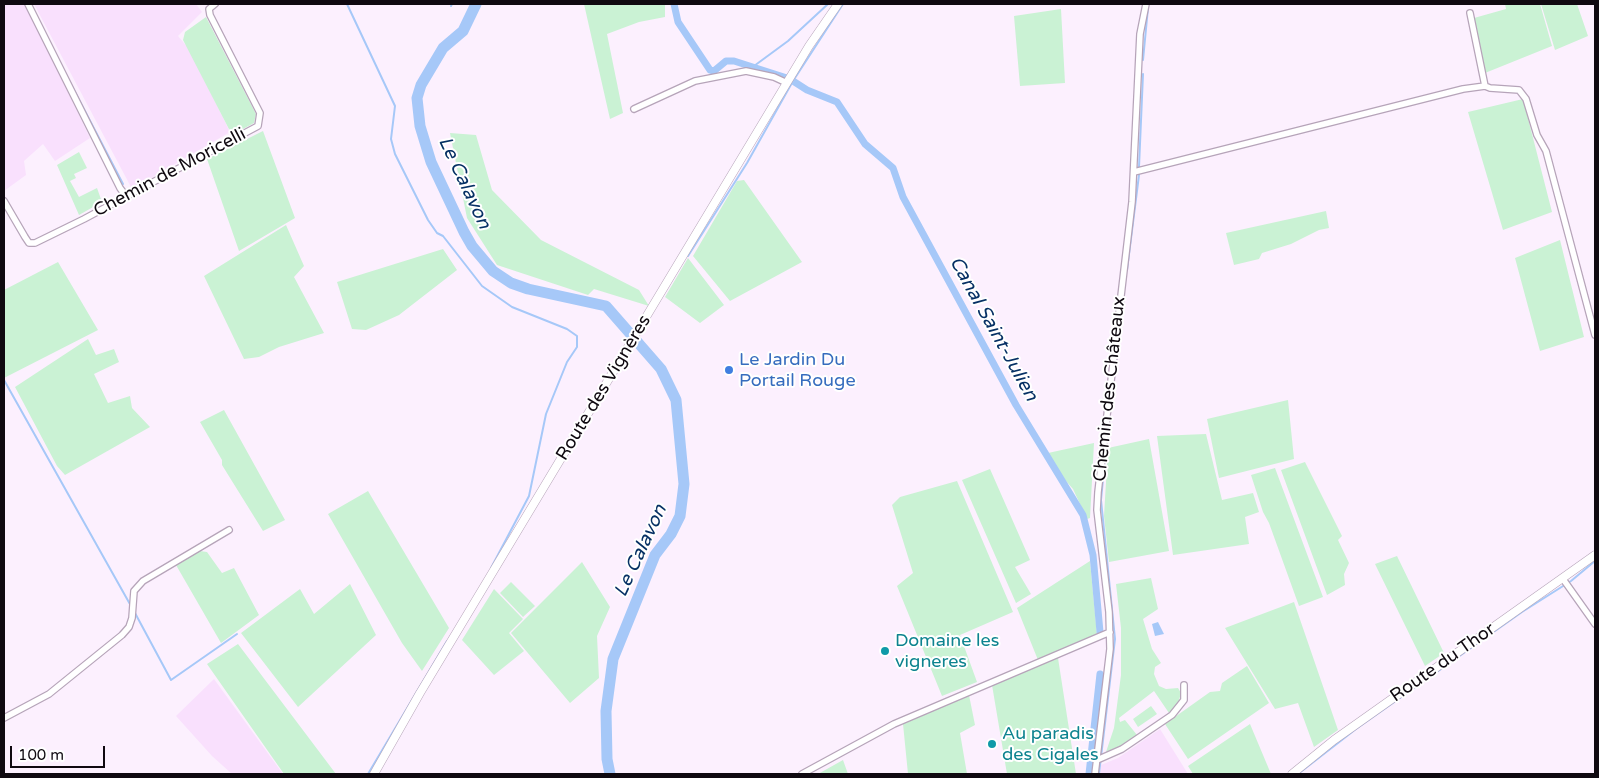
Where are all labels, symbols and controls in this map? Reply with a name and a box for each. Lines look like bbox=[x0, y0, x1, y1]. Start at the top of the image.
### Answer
street label: Chemin de Moricelli bbox=[90, 124, 250, 222]
water label: Le Calavon bbox=[433, 133, 495, 233]
water label: Canal Saint-Julien bbox=[944, 253, 1042, 405]
street label: Chemin des Châteaux bbox=[1090, 295, 1130, 483]
street label: Route des Vignères bbox=[552, 311, 656, 465]
place label: Le Jardin Du Portail Rouge bbox=[739, 349, 856, 392]
marker: Le Jardin Du Portail Rouge bbox=[723, 364, 735, 376]
water label: Le Calavon bbox=[610, 501, 672, 601]
street label: Route du Thor bbox=[1386, 619, 1500, 707]
place label: Domaine les vigneres bbox=[895, 630, 999, 672]
marker: Domaine les vigneres bbox=[879, 645, 891, 657]
place label: Au paradis des Cigales bbox=[1002, 723, 1099, 766]
scale bar bbox=[12, 736, 108, 768]
marker: Au paradis des Cigales bbox=[986, 738, 998, 750]
text: 100 m bbox=[18, 746, 64, 764]

